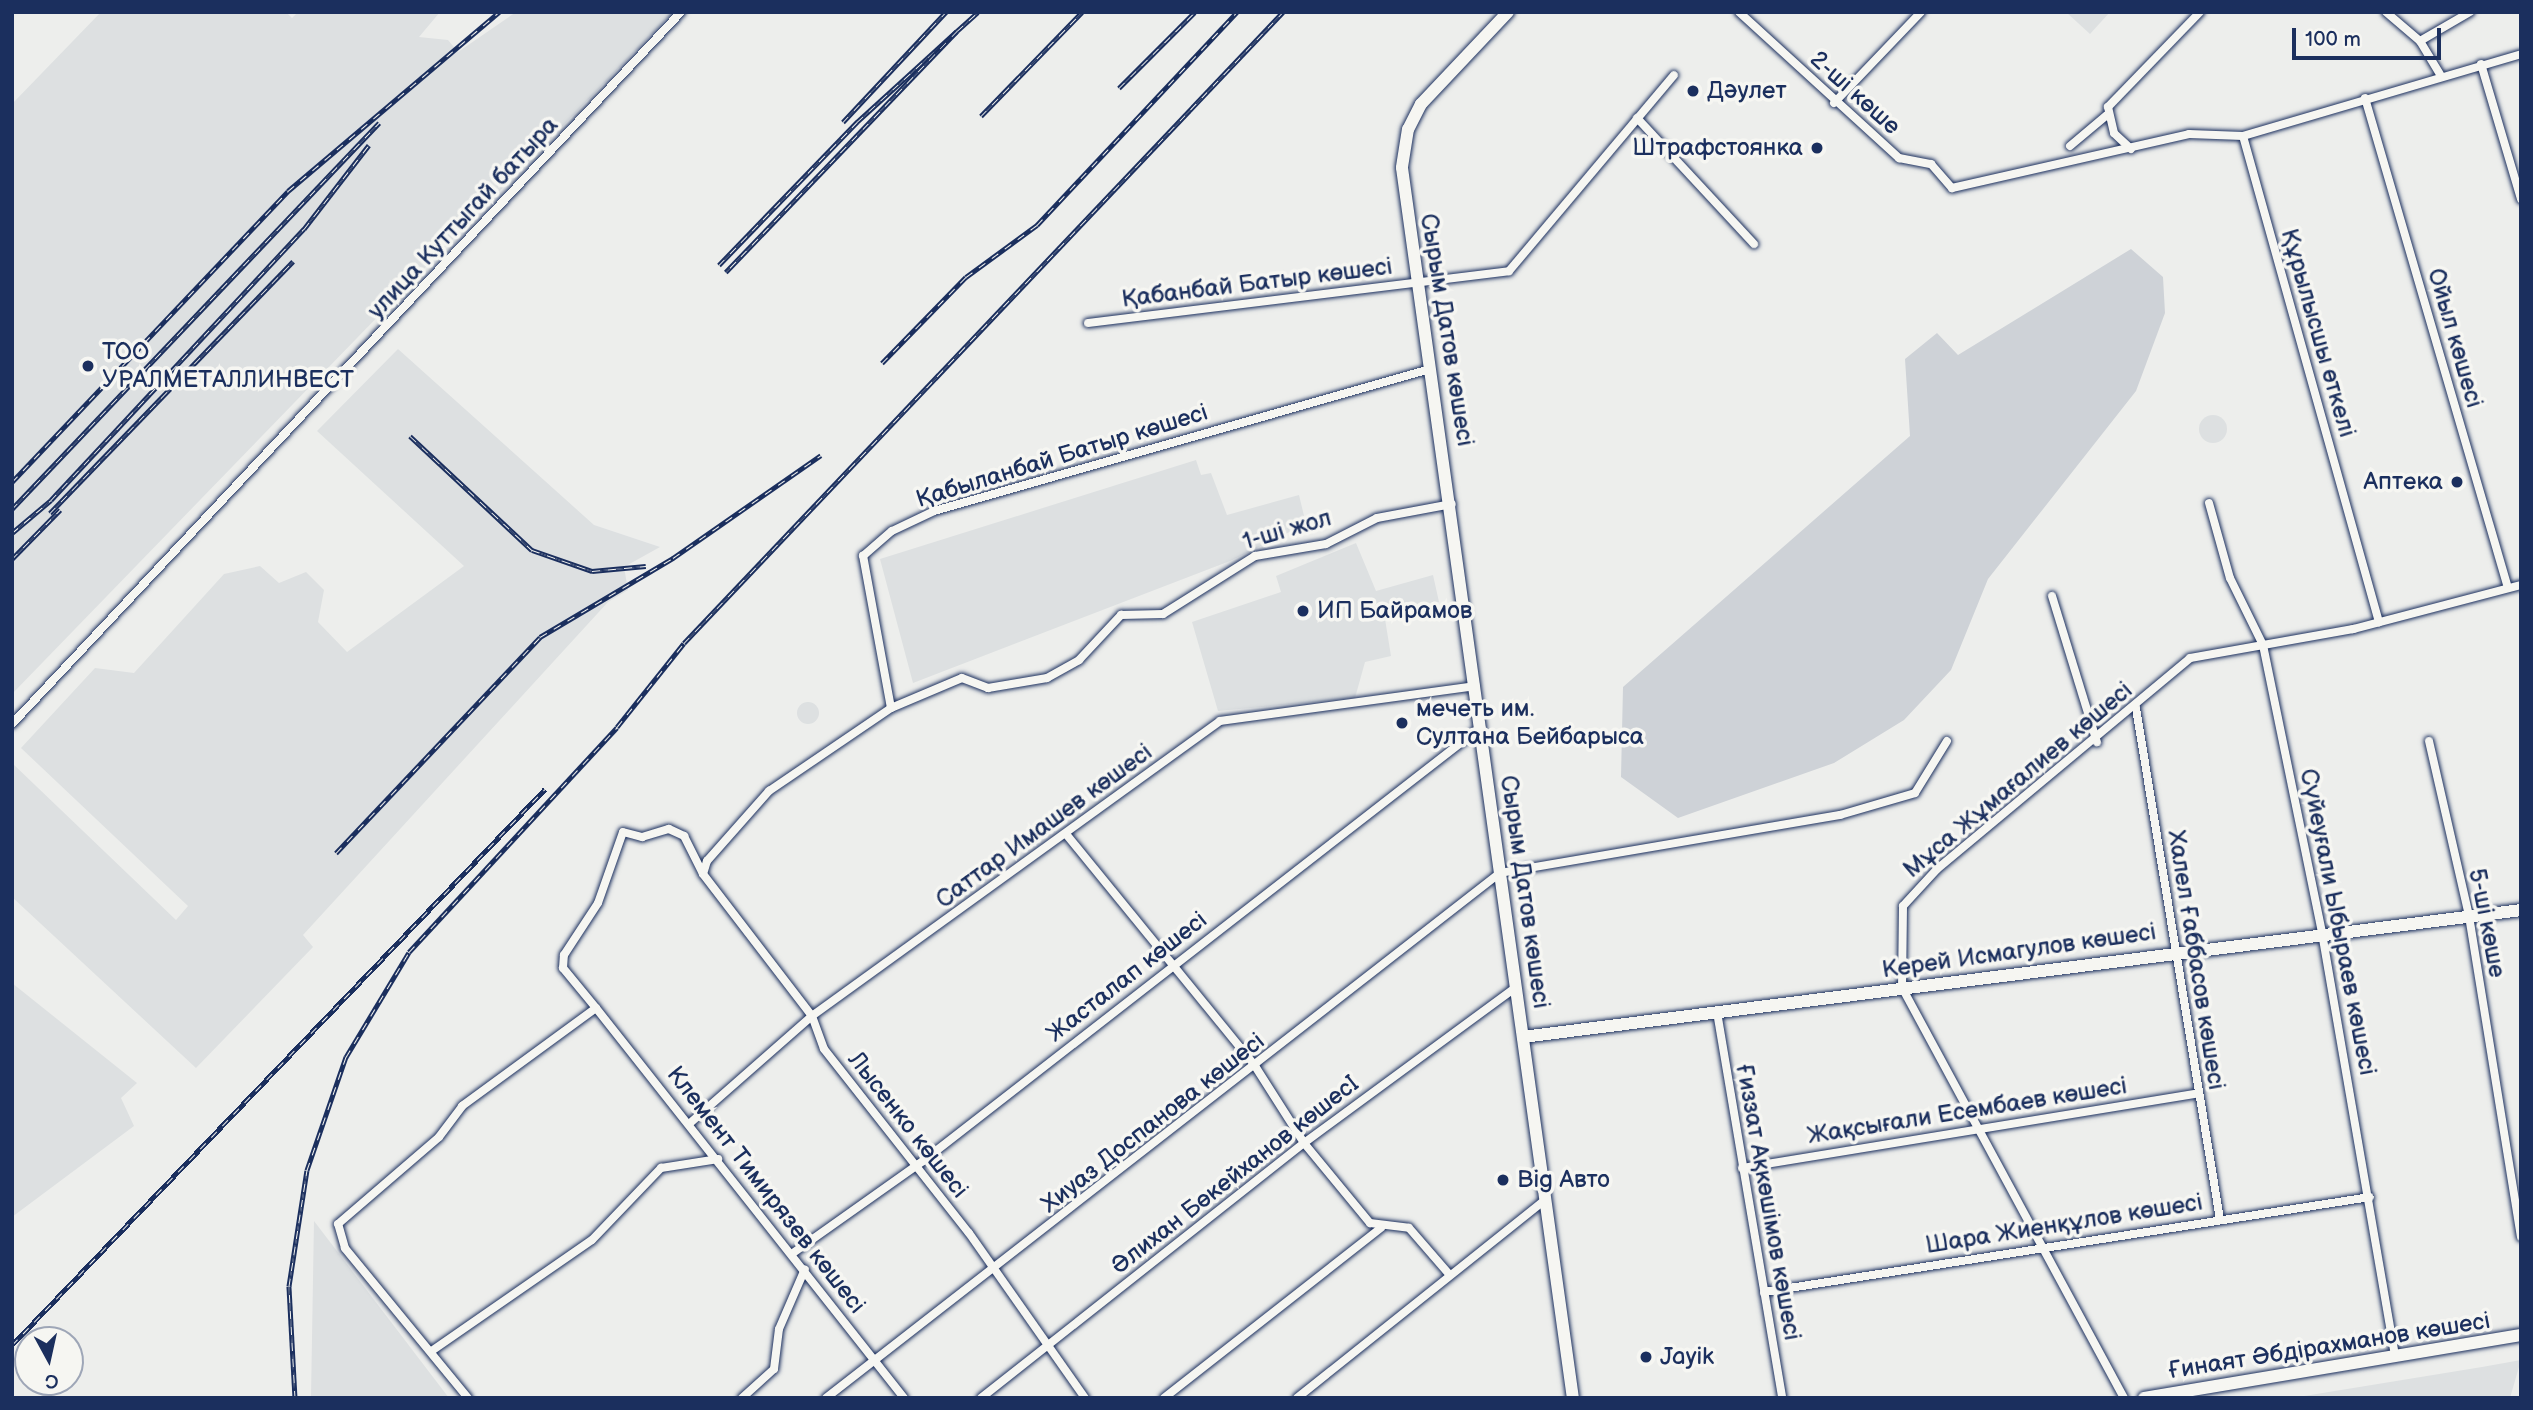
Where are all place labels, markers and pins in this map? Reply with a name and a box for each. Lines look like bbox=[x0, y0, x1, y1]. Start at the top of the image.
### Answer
place label: Дәулет bbox=[1707, 77, 1787, 105]
marker: Дәулет bbox=[1685, 83, 1701, 99]
place label: Штрафстоянка bbox=[1632, 134, 1803, 162]
marker: Штрафстоянка bbox=[1809, 140, 1825, 156]
place label: ТОО УРАЛМЕТАЛЛИНВЕСТ bbox=[102, 338, 354, 394]
marker: ТОО УРАЛМЕТАЛЛИНВЕСТ bbox=[80, 358, 96, 374]
place label: Аптека bbox=[2363, 468, 2443, 496]
marker: Аптека bbox=[2449, 474, 2465, 490]
place label: ИП Байрамов bbox=[1317, 597, 1472, 625]
marker: ИП Байрамов bbox=[1295, 603, 1311, 619]
place label: мечеть им. Султана Бейбарыса bbox=[1416, 695, 1644, 751]
marker: мечеть им. Султана Бейбарыса bbox=[1394, 715, 1410, 731]
place label: Big Авто bbox=[1517, 1166, 1610, 1194]
marker: Big Авто bbox=[1495, 1172, 1511, 1188]
place label: Jayik bbox=[1660, 1343, 1714, 1371]
marker: Jayik bbox=[1638, 1349, 1654, 1365]

